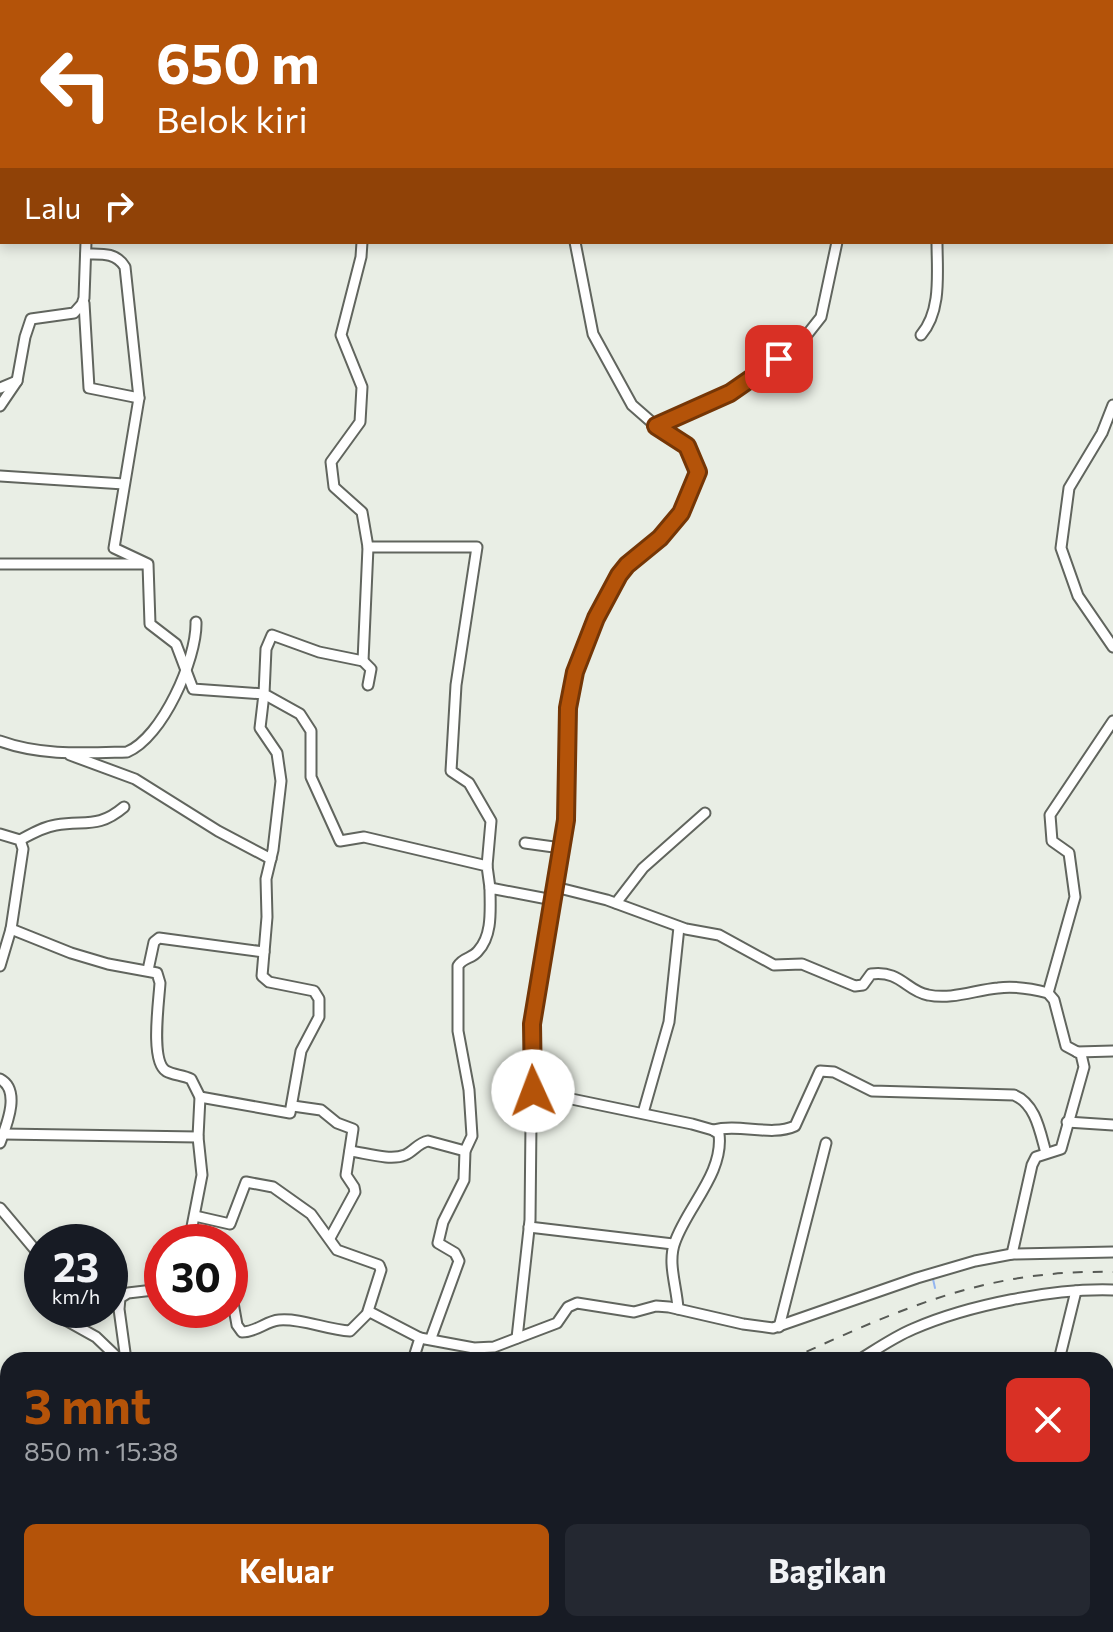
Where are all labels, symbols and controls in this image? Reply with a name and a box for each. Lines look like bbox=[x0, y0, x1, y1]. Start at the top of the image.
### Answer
text: 650 m bbox=[156, 27, 320, 96]
icon: left bbox=[24, 32, 128, 136]
text: Belok kiri bbox=[156, 96, 308, 140]
icon: right bbox=[97, 184, 141, 228]
text: Lalu bbox=[24, 188, 81, 225]
pin bbox=[745, 325, 813, 393]
icon: arrive bbox=[757, 337, 801, 381]
position arrow bbox=[491, 1049, 575, 1133]
speed limit sign: 30 bbox=[144, 1224, 248, 1328]
text: 23 bbox=[53, 1241, 99, 1290]
text: km/h bbox=[52, 1284, 100, 1308]
text: 3 mnt bbox=[24, 1375, 151, 1434]
button: close bbox=[1006, 1378, 1090, 1462]
text: 850 m · 15:38 bbox=[24, 1435, 178, 1466]
button: Keluar bbox=[24, 1524, 549, 1616]
button: Bagikan bbox=[565, 1524, 1090, 1616]

